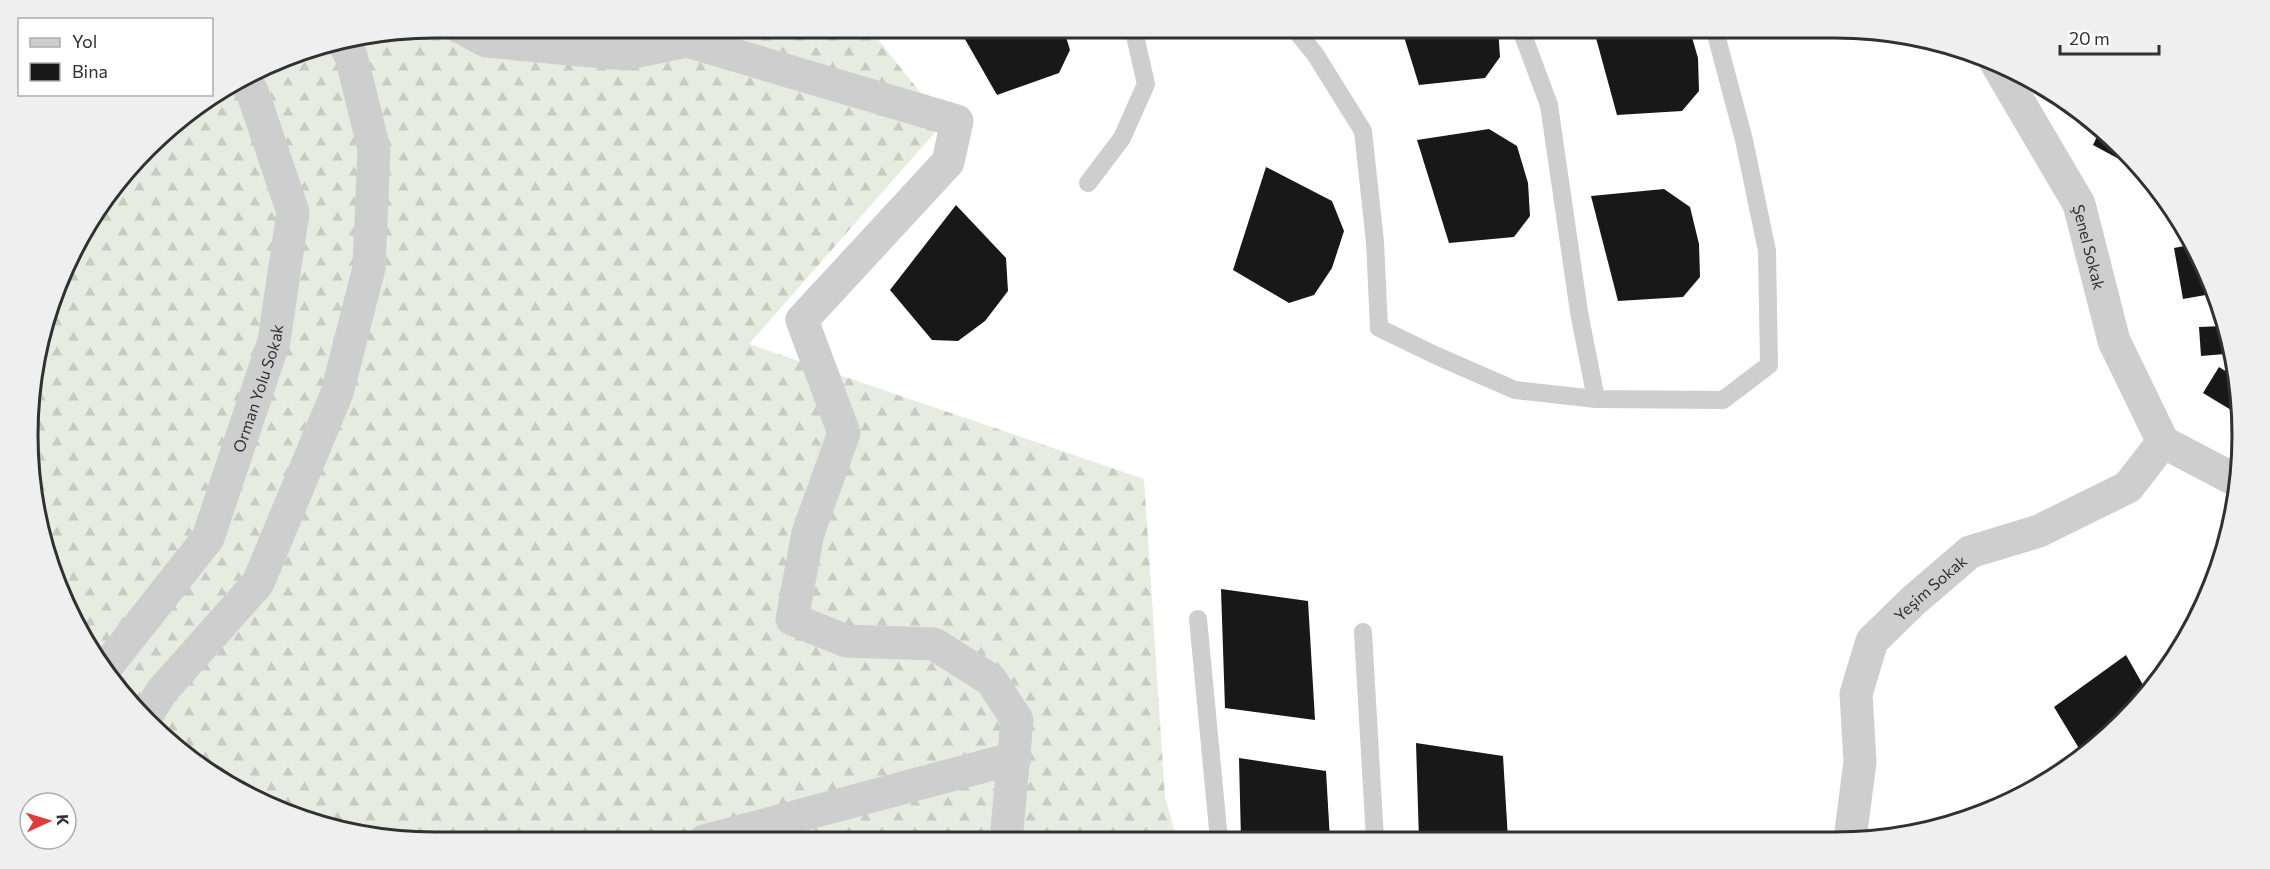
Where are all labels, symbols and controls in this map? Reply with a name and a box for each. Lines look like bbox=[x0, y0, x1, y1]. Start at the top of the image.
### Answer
legend bbox=[18, 18, 213, 96]
scale bar bbox=[2060, 18, 2159, 56]
text: 20 m bbox=[2069, 27, 2110, 49]
text: Yol bbox=[72, 30, 97, 52]
text: Bina bbox=[72, 60, 108, 82]
street label: Şenel Sokak bbox=[2070, 202, 2110, 292]
street label: Orman Yolu Sokak bbox=[228, 323, 286, 454]
street label: Yeşim Sokak bbox=[1889, 550, 1970, 624]
north arrow bbox=[18, 791, 78, 851]
text: K bbox=[54, 814, 73, 826]

